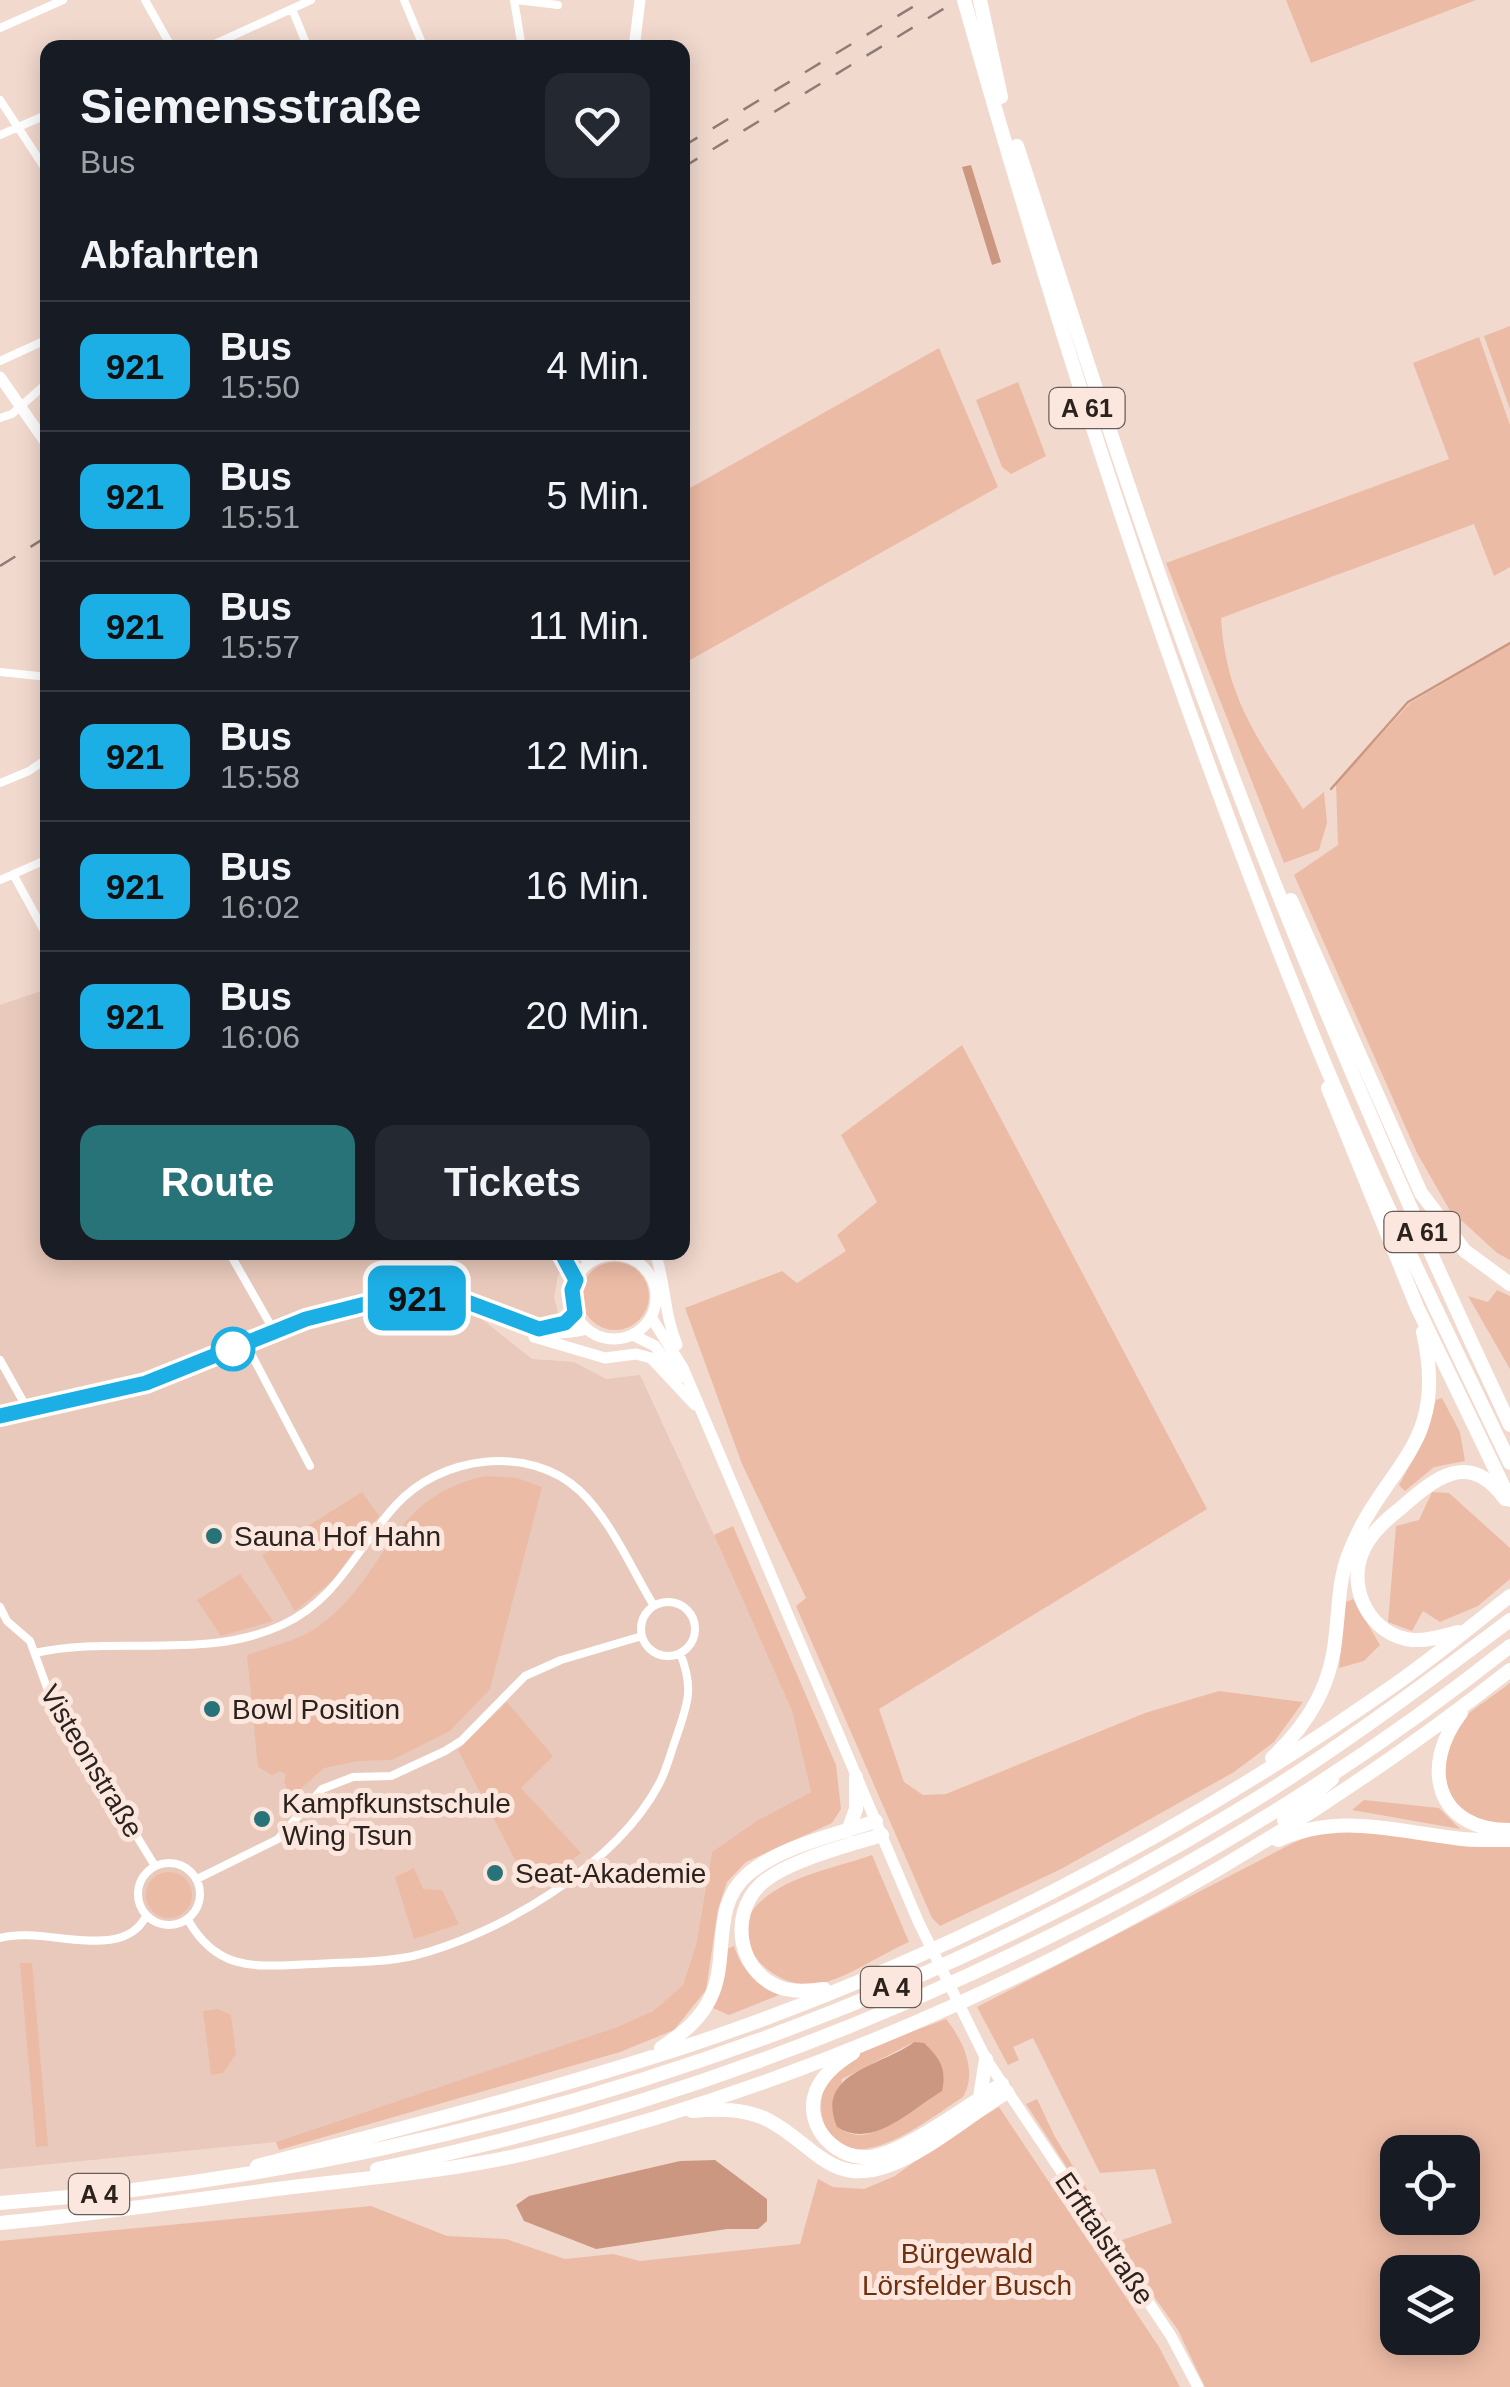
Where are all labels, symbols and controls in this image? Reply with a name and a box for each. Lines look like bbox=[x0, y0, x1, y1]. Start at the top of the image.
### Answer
button: heart bbox=[545, 73, 650, 178]
text: Siemensstraße bbox=[80, 80, 422, 133]
text: Bus bbox=[80, 144, 135, 180]
text: Abfahrten bbox=[80, 234, 259, 276]
text: Bus bbox=[220, 326, 292, 368]
text: 4 Min. bbox=[547, 345, 650, 387]
text: 921 bbox=[106, 347, 164, 386]
text: 15:50 bbox=[220, 369, 300, 405]
road number: A 61 bbox=[1050, 388, 1124, 428]
text: Bus bbox=[220, 456, 292, 498]
text: 5 Min. bbox=[547, 475, 650, 517]
text: 921 bbox=[106, 477, 164, 516]
text: 15:51 bbox=[220, 499, 300, 535]
text: Bus bbox=[220, 586, 292, 628]
text: 11 Min. bbox=[528, 605, 650, 647]
text: 921 bbox=[106, 607, 164, 646]
text: 15:57 bbox=[220, 629, 300, 665]
text: Bus bbox=[220, 716, 292, 758]
text: 12 Min. bbox=[525, 735, 650, 777]
text: 921 bbox=[106, 737, 164, 776]
text: 15:58 bbox=[220, 759, 300, 795]
text: Bus bbox=[220, 846, 292, 888]
text: 16 Min. bbox=[525, 865, 650, 907]
text: 921 bbox=[106, 867, 164, 906]
text: 16:02 bbox=[220, 889, 300, 925]
text: Bus bbox=[220, 976, 292, 1018]
text: 20 Min. bbox=[525, 995, 650, 1037]
text: 921 bbox=[106, 997, 164, 1036]
text: 16:06 bbox=[220, 1019, 300, 1055]
button: Route bbox=[80, 1125, 355, 1240]
button: Tickets bbox=[375, 1125, 650, 1240]
road number: A 61 bbox=[1384, 1212, 1460, 1252]
line badge: 921 bbox=[360, 1266, 474, 1330]
text: 921 bbox=[388, 1279, 446, 1318]
unlabelled marker bbox=[212, 1328, 254, 1370]
place label: Sauna Hof Hahn bbox=[234, 1521, 441, 1552]
marker: Sauna Hof Hahn bbox=[203, 1525, 225, 1547]
street label: Visteonstraße bbox=[34, 1679, 149, 1843]
place label: Bowl Position bbox=[232, 1694, 400, 1725]
marker: Bowl Position bbox=[201, 1698, 223, 1720]
place label: Kampfkunstschule Wing Tsun bbox=[282, 1788, 511, 1851]
marker: Kampfkunstschule Wing Tsun bbox=[251, 1808, 273, 1830]
place label: Seat-Akademie bbox=[515, 1858, 706, 1889]
marker: Seat-Akademie bbox=[484, 1862, 506, 1884]
road number: A 4 bbox=[861, 1967, 921, 2007]
map controls bbox=[1380, 2135, 1480, 2355]
button: locate bbox=[1380, 2135, 1480, 2235]
street label: Erfttalstraße bbox=[1049, 2166, 1160, 2310]
road number: A 4 bbox=[69, 2174, 129, 2214]
park label: Bürgewald Lörsfelder Busch bbox=[862, 2238, 1072, 2301]
button: layers bbox=[1380, 2255, 1480, 2355]

